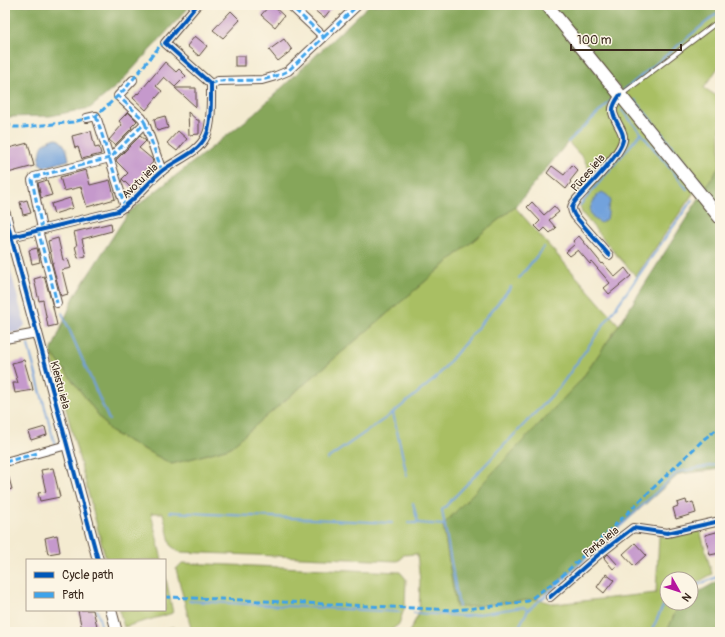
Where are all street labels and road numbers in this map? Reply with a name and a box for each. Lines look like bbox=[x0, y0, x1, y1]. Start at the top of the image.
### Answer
street label: Pūces iela bbox=[568, 152, 608, 194]
street label: Avotu iela bbox=[119, 161, 161, 201]
street label: Kleistu iela bbox=[47, 360, 73, 410]
street label: Parka iela bbox=[581, 524, 621, 560]

